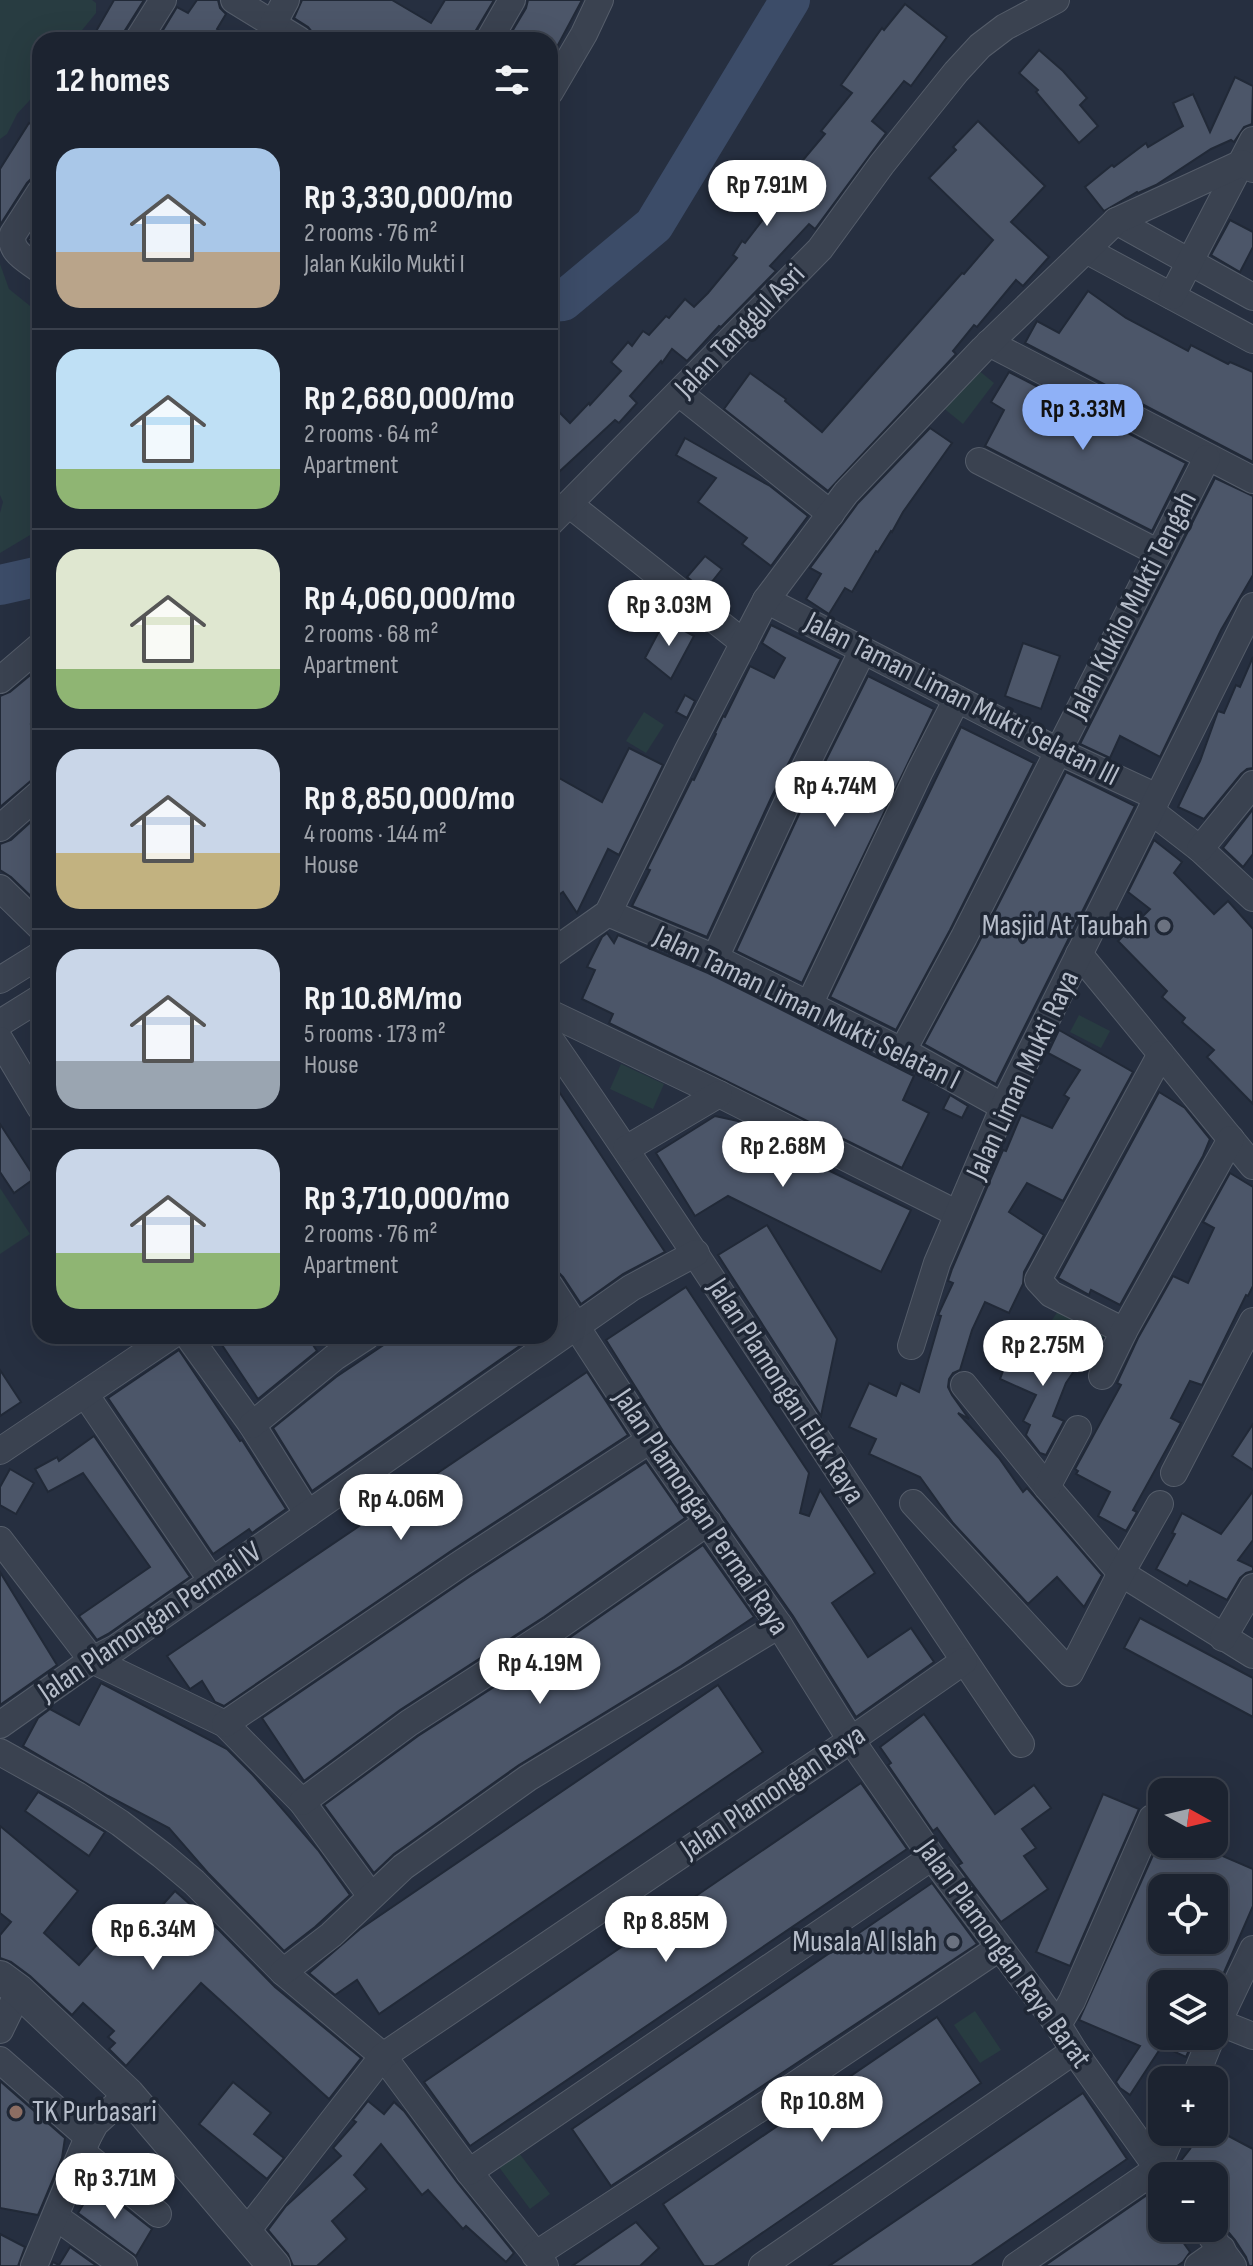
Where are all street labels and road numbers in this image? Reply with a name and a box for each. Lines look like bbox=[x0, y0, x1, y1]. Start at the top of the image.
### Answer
street label: Jalan Tanggul Asri bbox=[667, 257, 813, 406]
street label: Jalan Kukilo Mukti Tengah bbox=[1059, 485, 1205, 726]
street label: Jalan Taman Liman Mukti Selatan III bbox=[798, 604, 1125, 794]
street label: Jalan Taman Liman Mukti Selatan I bbox=[648, 918, 966, 1098]
street label: Jalan Liman Mukti Raya bbox=[958, 965, 1087, 1186]
street label: Jalan Plamongan Elok Raya bbox=[699, 1271, 872, 1511]
street label: Jalan Plamongan Permai Raya bbox=[605, 1381, 797, 1642]
street label: Jalan Plamongan Permai IV bbox=[31, 1534, 269, 1711]
street label: Jalan Plamongan Raya bbox=[673, 1717, 872, 1868]
street label: Jalan Plamongan Raya Barat bbox=[908, 1832, 1099, 2075]

